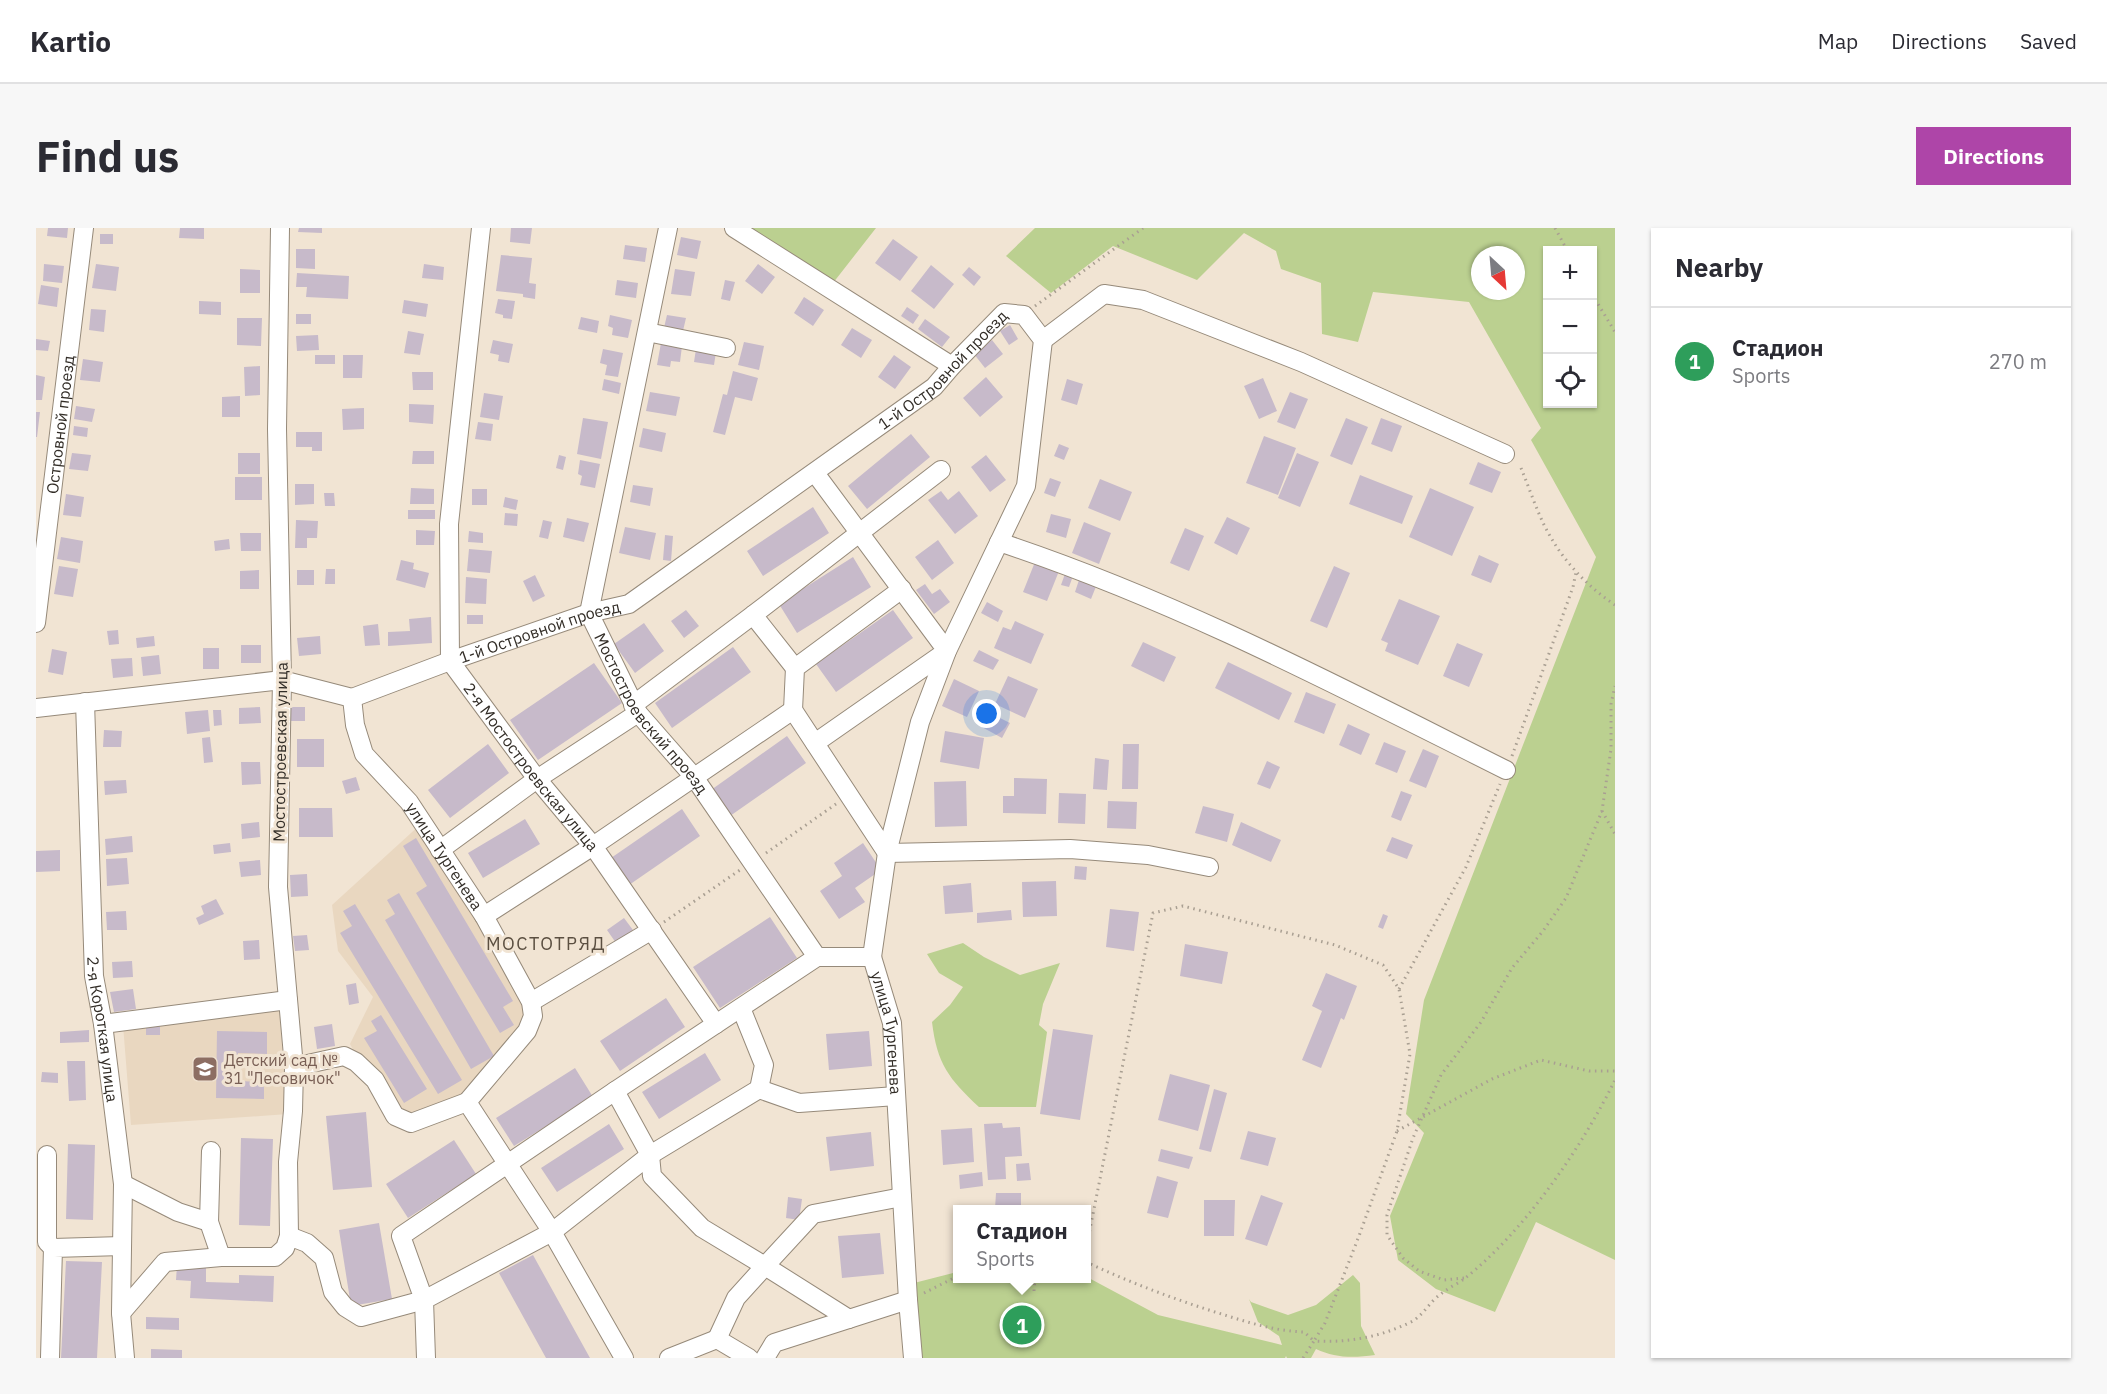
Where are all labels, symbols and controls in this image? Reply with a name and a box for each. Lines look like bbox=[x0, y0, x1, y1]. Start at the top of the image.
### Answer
text: Kartio bbox=[30, 23, 111, 60]
text: Map bbox=[1818, 27, 1858, 55]
text: Directions bbox=[1891, 27, 1987, 55]
text: Saved bbox=[2020, 27, 2077, 55]
button: Directions bbox=[1916, 127, 2071, 185]
text: Find us bbox=[36, 129, 179, 184]
north arrow bbox=[1471, 246, 1525, 300]
map controls bbox=[1543, 246, 1597, 408]
button: + bbox=[1543, 246, 1597, 300]
text: Nearby bbox=[1675, 250, 1763, 284]
button: − bbox=[1543, 300, 1597, 354]
street label: 1-й Островной проезд bbox=[874, 305, 1012, 434]
text: Стадион bbox=[1732, 333, 1823, 362]
text: 1 bbox=[1689, 348, 1701, 375]
text: 270 m bbox=[1989, 348, 2047, 375]
street label: Островной проезд bbox=[42, 354, 79, 495]
button: locate bbox=[1543, 354, 1597, 408]
text: Sports bbox=[1732, 362, 1791, 389]
street label: 1-й Островной проезд bbox=[456, 596, 623, 667]
street label: Мостостроевский проезд bbox=[590, 630, 713, 798]
street label: Мостостроевская улица bbox=[268, 661, 292, 842]
street label: 2-я Мостостроевская улица bbox=[459, 678, 603, 855]
your location bbox=[972, 699, 1001, 728]
street label: улица Тургенева bbox=[402, 798, 488, 914]
district label: МОСТОТРЯД bbox=[486, 932, 606, 955]
street label: 2-я Короткая улица bbox=[83, 956, 123, 1104]
street label: улица Тургенева bbox=[867, 969, 906, 1095]
place label: Детский сад № 31 "Лесовичок" bbox=[224, 1050, 341, 1088]
school or university icon: Детский сад № 31 "Лесовичок" bbox=[190, 1054, 220, 1084]
popup bbox=[953, 1205, 1091, 1283]
text: Стадион bbox=[976, 1216, 1068, 1245]
text: Sports bbox=[976, 1245, 1035, 1272]
pin: 1 bbox=[1002, 1302, 1042, 1348]

